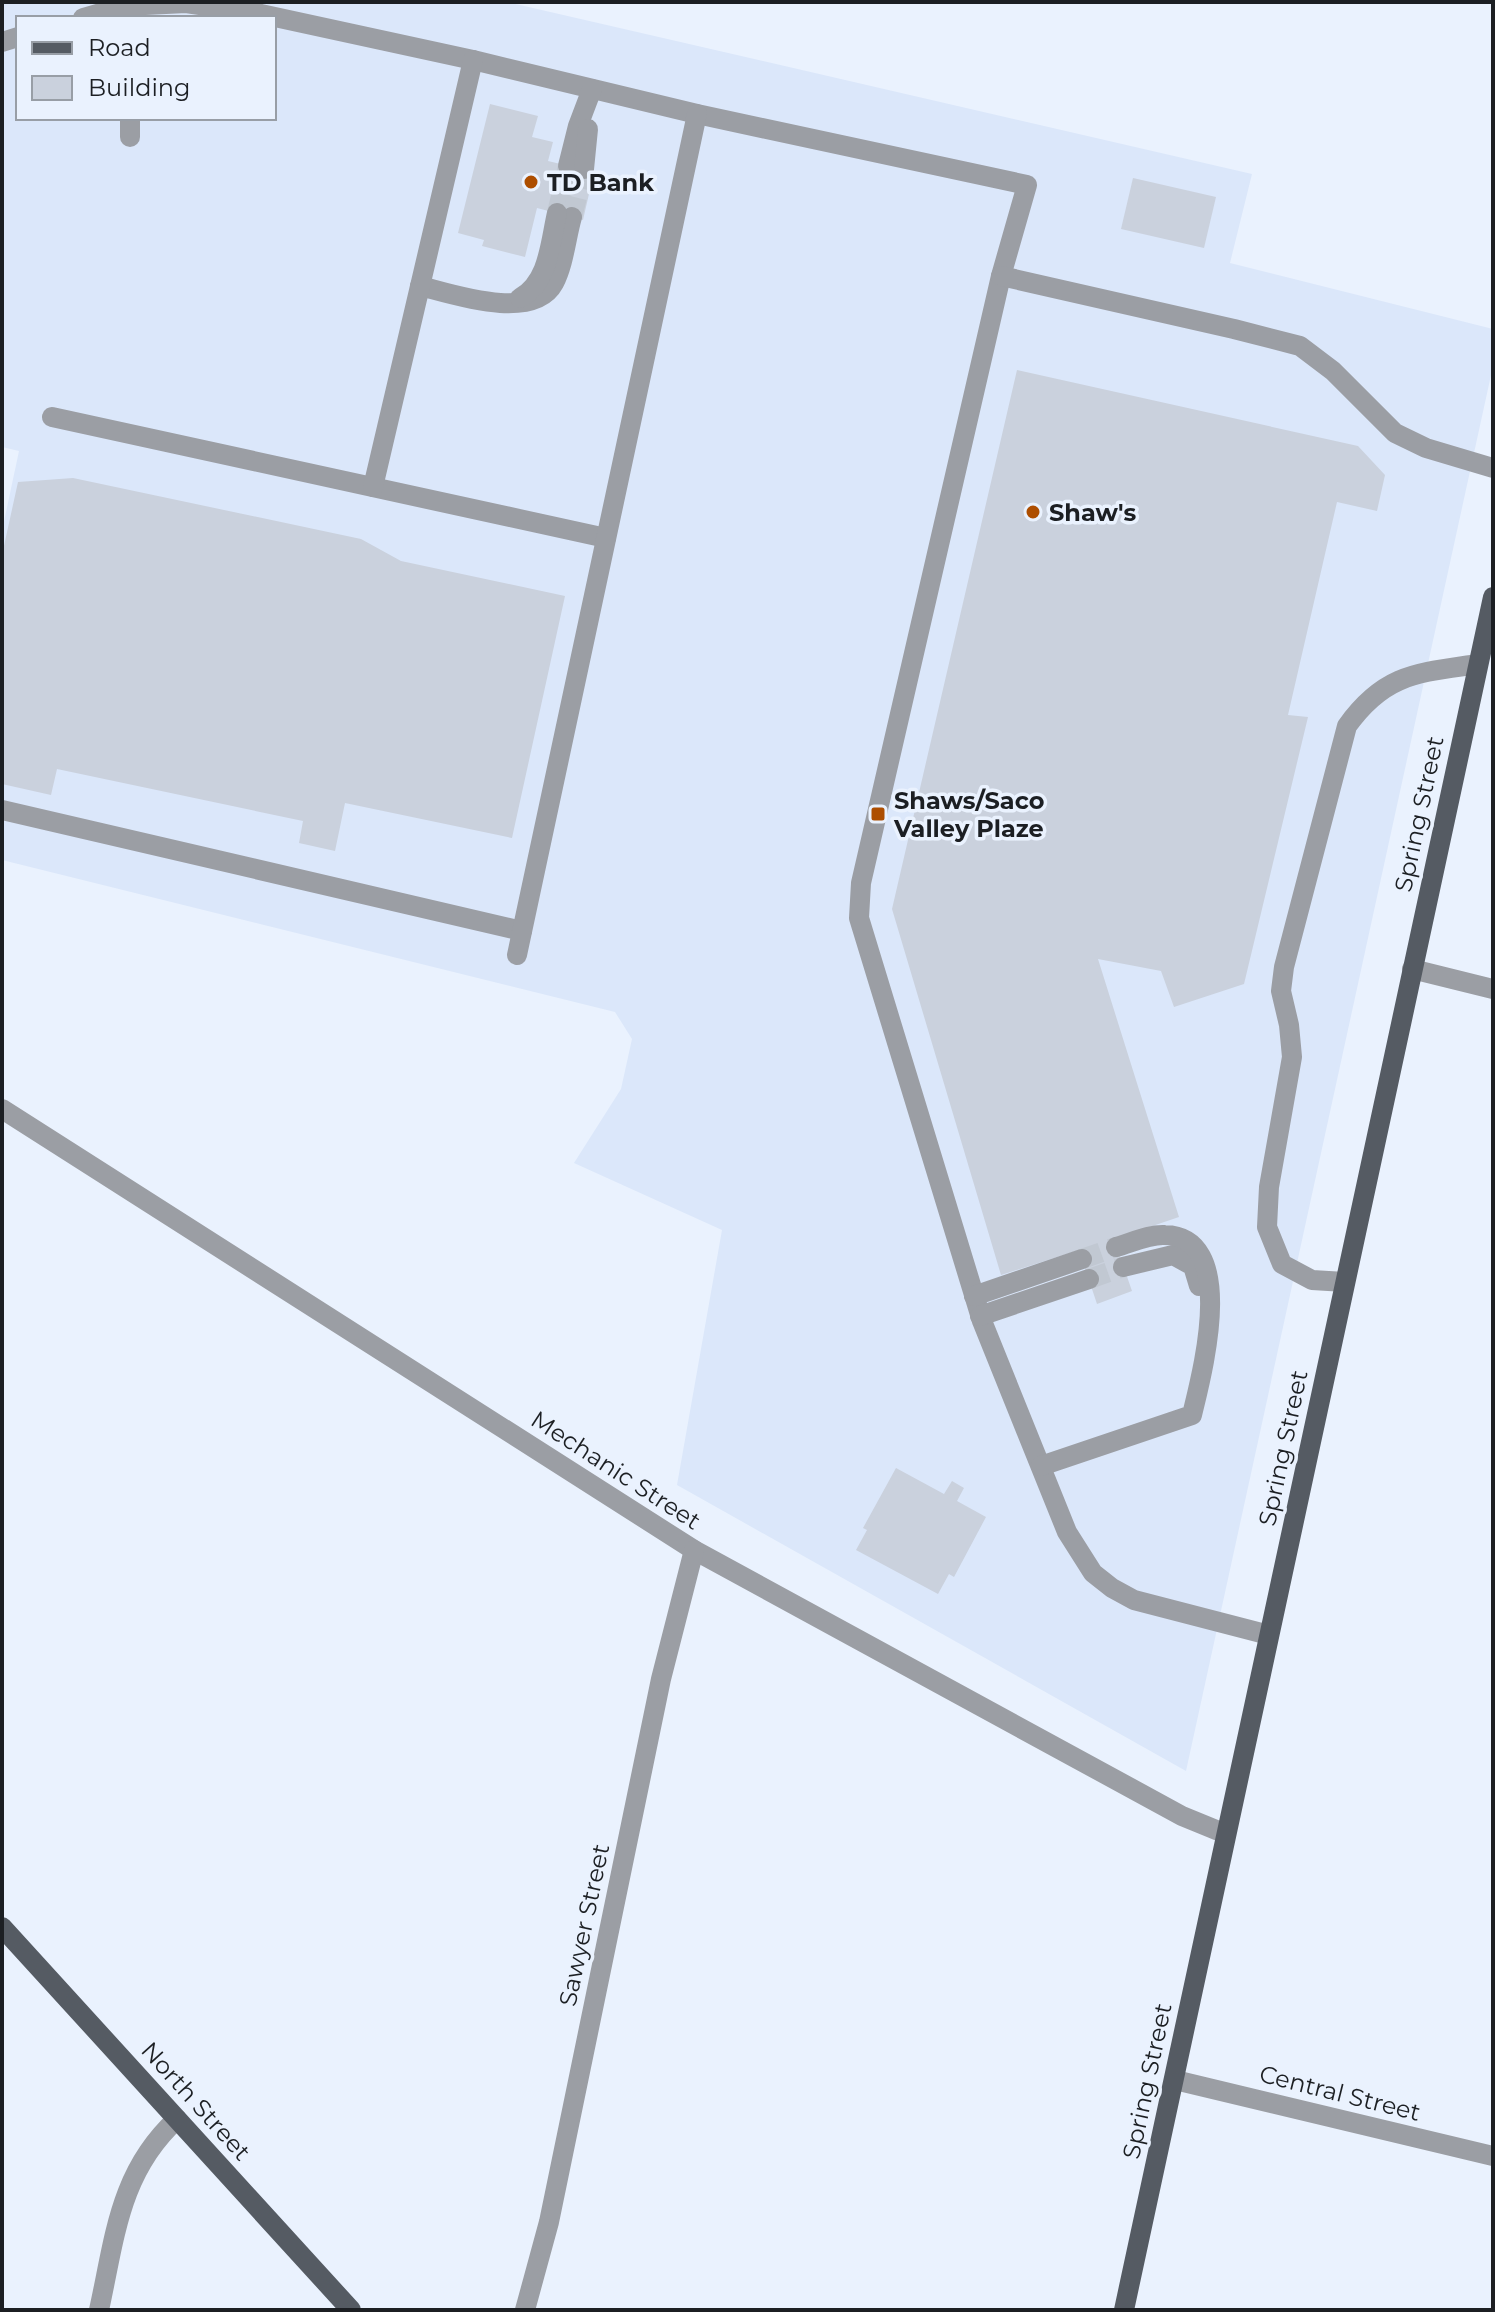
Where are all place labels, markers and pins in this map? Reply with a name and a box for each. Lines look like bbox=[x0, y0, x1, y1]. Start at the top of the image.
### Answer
place label: TD Bank bbox=[547, 168, 654, 197]
marker: TD Bank bbox=[522, 173, 540, 191]
place label: Shaw's bbox=[1049, 498, 1136, 527]
marker: Shaw's bbox=[1024, 503, 1042, 521]
place label: Shaws/Saco Valley Plaze bbox=[893, 786, 1044, 843]
marker: Shaws/Saco Valley Plaze bbox=[869, 805, 887, 823]

